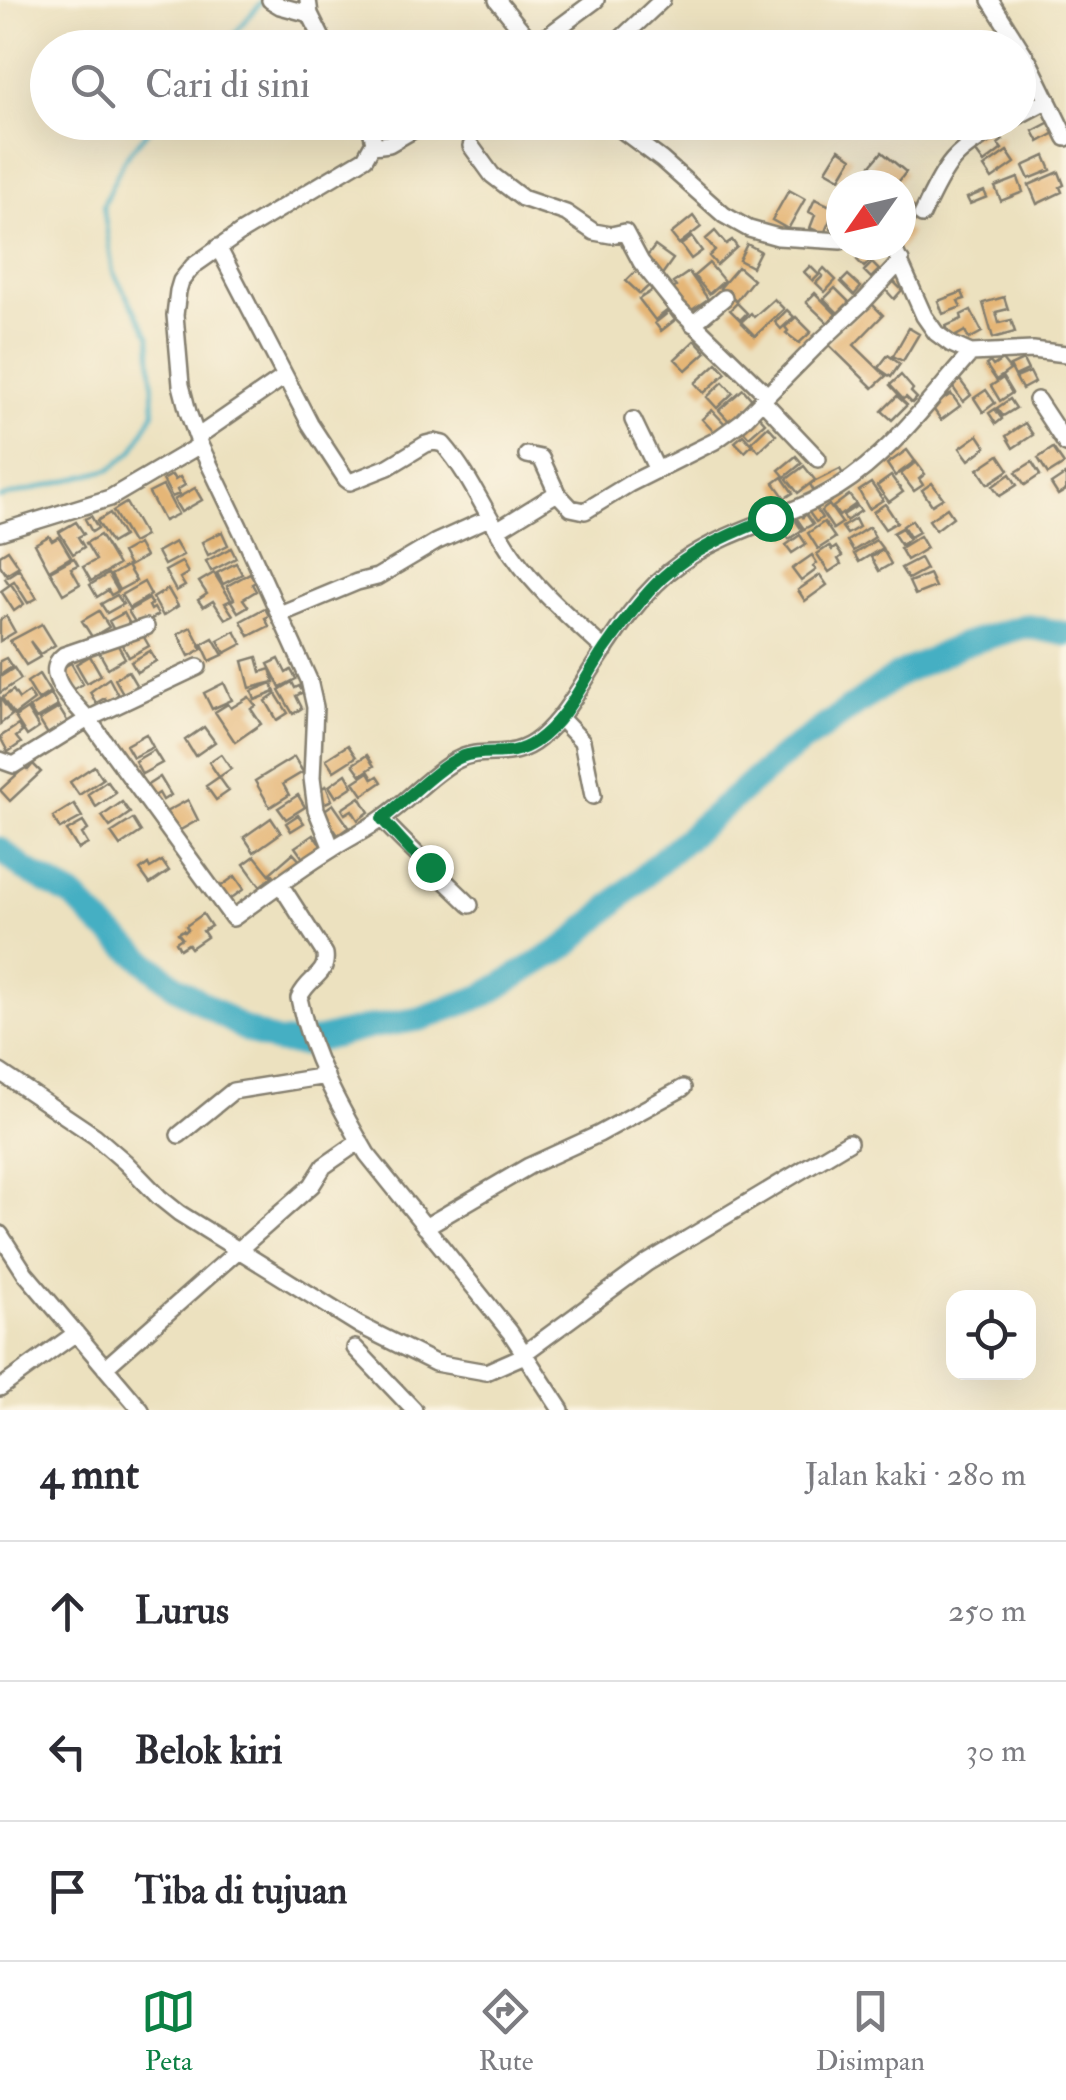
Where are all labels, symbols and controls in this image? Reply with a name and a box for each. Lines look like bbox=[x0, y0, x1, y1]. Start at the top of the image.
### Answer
search box bbox=[30, 30, 1036, 140]
icon: search bbox=[65, 58, 120, 113]
text: Cari di sini bbox=[145, 61, 310, 109]
north arrow bbox=[826, 170, 916, 260]
route start bbox=[748, 496, 794, 542]
route end bbox=[408, 845, 454, 891]
map controls bbox=[946, 1290, 1036, 1380]
button: locate bbox=[946, 1290, 1036, 1380]
text: 4 mnt bbox=[40, 1449, 139, 1501]
text: Jalan kaki · 280 m bbox=[805, 1455, 1026, 1495]
icon: ahead bbox=[40, 1584, 95, 1639]
text: Lurus bbox=[135, 1587, 229, 1635]
text: 250 m bbox=[948, 1591, 1026, 1631]
icon: left bbox=[40, 1724, 95, 1779]
text: Belok kiri bbox=[135, 1727, 282, 1775]
text: 30 m bbox=[966, 1731, 1026, 1771]
icon: arrive bbox=[40, 1864, 95, 1919]
text: Tiba di tujuan bbox=[135, 1867, 347, 1915]
tab: Peta bbox=[141, 1984, 196, 2079]
tab: Rute bbox=[478, 1984, 533, 2079]
tab: Disimpan bbox=[816, 1984, 925, 2079]

